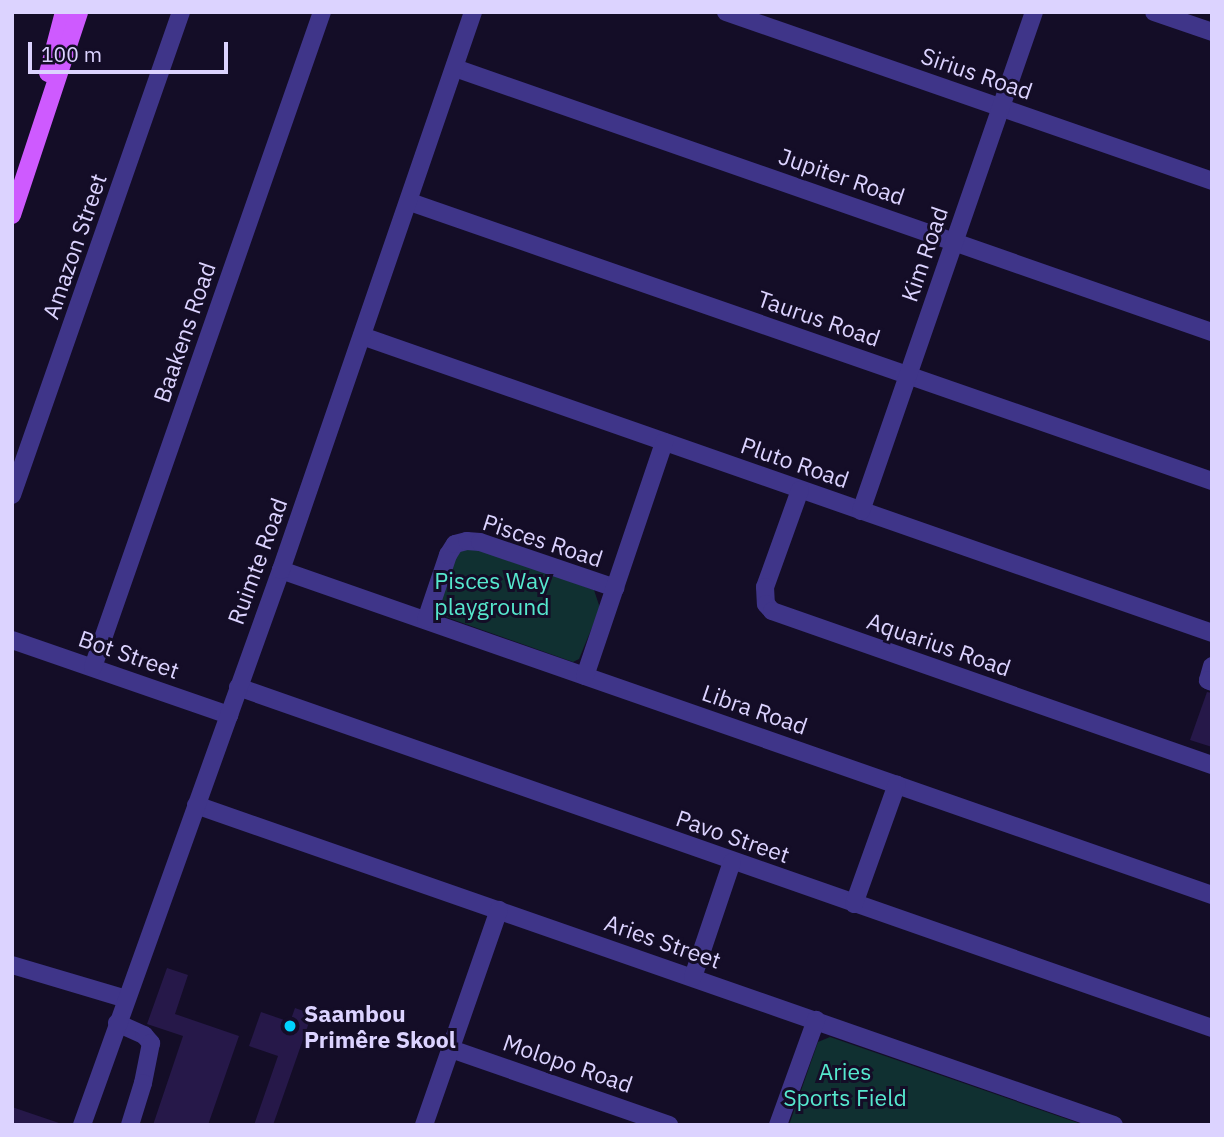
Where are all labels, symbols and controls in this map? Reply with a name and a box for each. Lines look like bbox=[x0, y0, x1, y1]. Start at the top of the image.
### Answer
scale bar bbox=[32, 28, 231, 72]
text: 100 m bbox=[41, 40, 102, 68]
street label: Sirius Road bbox=[918, 41, 1036, 105]
street label: Jupiter Road bbox=[775, 142, 909, 210]
street label: Amazon Street bbox=[36, 170, 112, 322]
street label: Kim Road bbox=[895, 203, 953, 305]
street label: Baakens Road bbox=[147, 258, 221, 406]
street label: Taurus Road bbox=[754, 284, 884, 352]
street label: Pluto Road bbox=[737, 431, 853, 493]
street label: Ruimte Road bbox=[221, 494, 293, 628]
street label: Pisces Road bbox=[480, 508, 606, 572]
park label: Pisces Way playground bbox=[434, 566, 550, 620]
street label: Aquarius Road bbox=[864, 607, 1014, 681]
street label: Bot Street bbox=[75, 624, 183, 684]
street label: Libra Road bbox=[699, 678, 811, 740]
street label: Pavo Street bbox=[673, 804, 793, 868]
street label: Aries Street bbox=[601, 908, 725, 974]
place label: Saambou Primêre Skool bbox=[304, 999, 456, 1053]
marker: Saambou Primêre Skool bbox=[282, 1018, 298, 1034]
street label: Molopo Road bbox=[500, 1028, 636, 1098]
park label: Aries Sports Field bbox=[783, 1057, 907, 1111]

